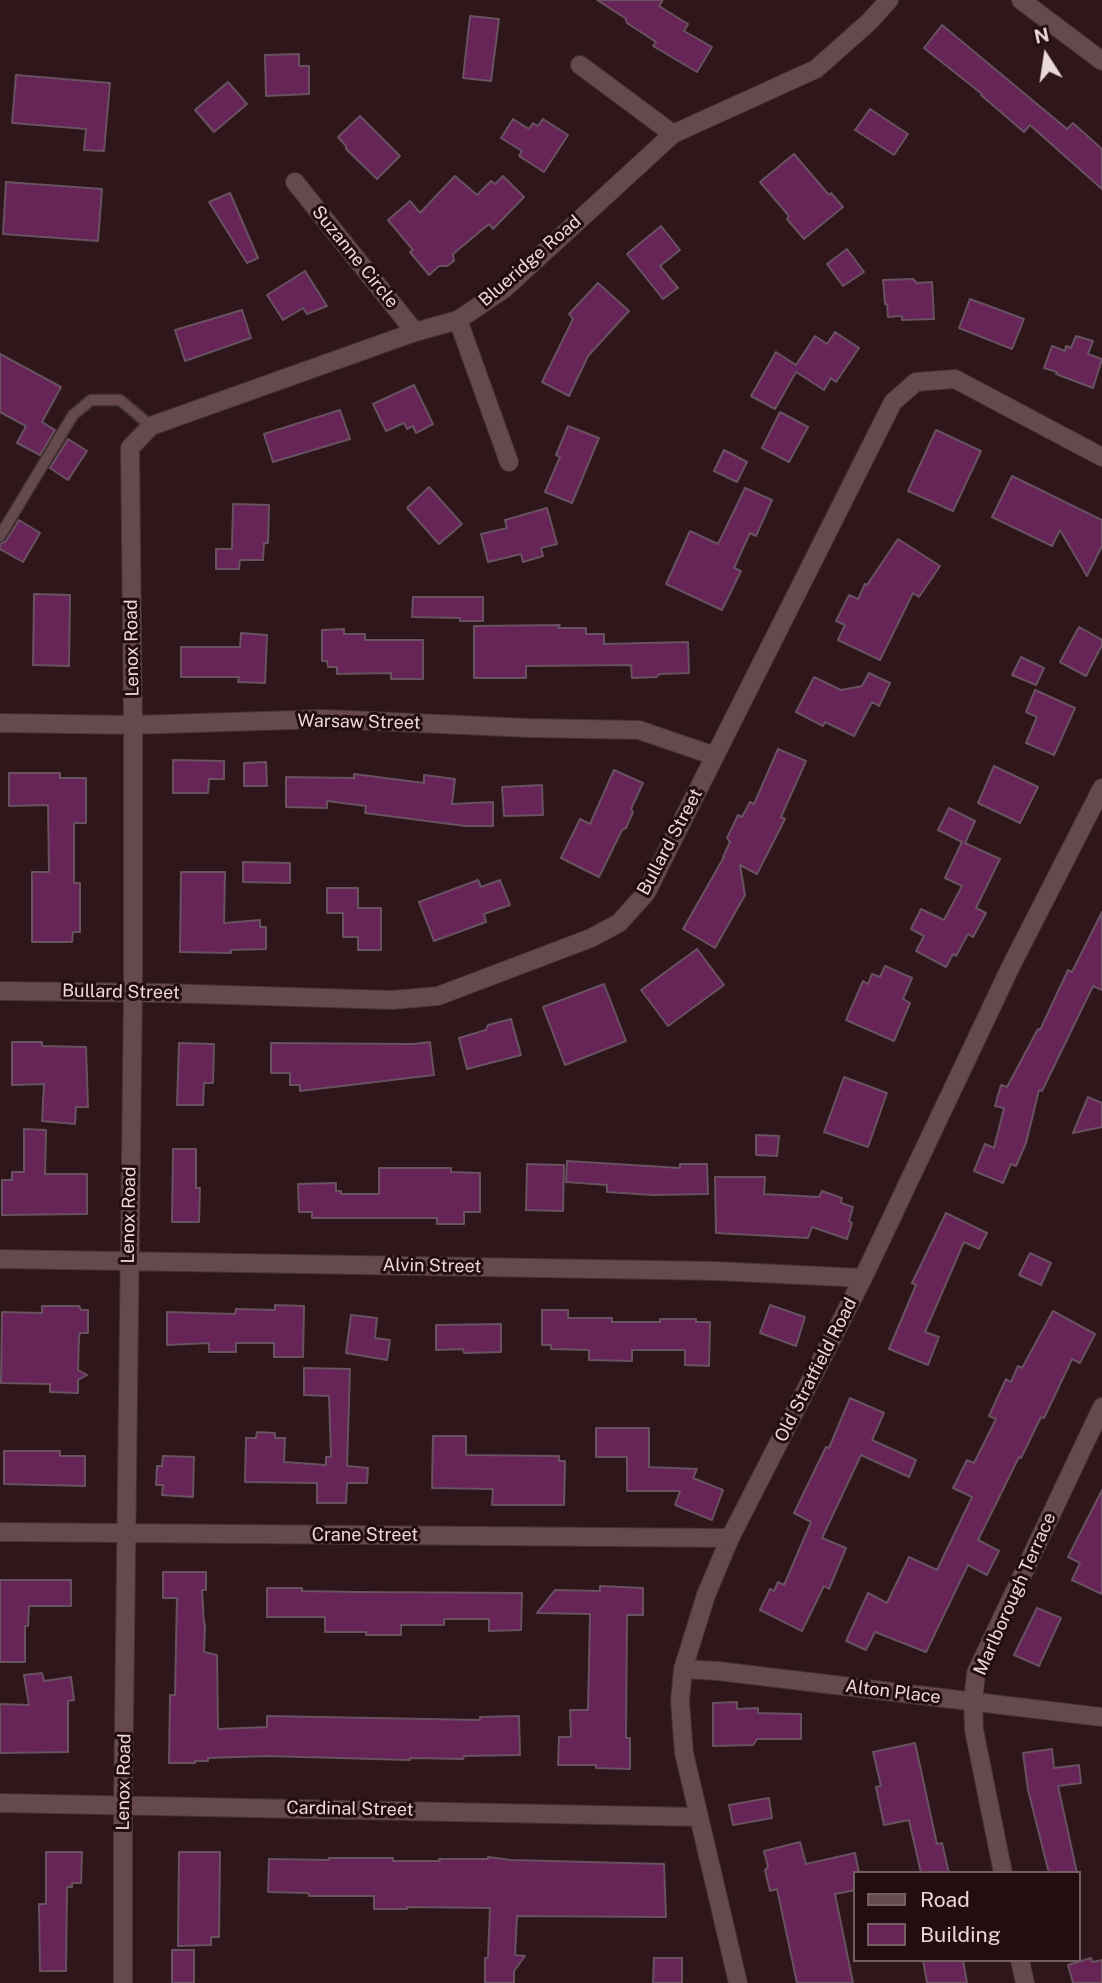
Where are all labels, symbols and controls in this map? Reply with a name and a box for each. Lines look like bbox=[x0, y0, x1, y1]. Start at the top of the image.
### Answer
north arrow bbox=[1011, 21, 1081, 91]
text: N bbox=[1032, 23, 1051, 48]
street label: Suzanne Circle bbox=[307, 202, 403, 312]
street label: Blueridge Road bbox=[475, 211, 585, 311]
street label: Lenox Road bbox=[120, 599, 144, 697]
street label: Warsaw Street bbox=[297, 710, 421, 734]
street label: Bullard Street bbox=[633, 785, 707, 899]
street label: Bullard Street bbox=[62, 980, 180, 1004]
street label: Lenox Road bbox=[117, 1166, 141, 1264]
street label: Alvin Street bbox=[382, 1254, 482, 1278]
street label: Old Stratfield Road bbox=[770, 1294, 862, 1446]
street label: Marlborough Terrace bbox=[969, 1509, 1061, 1679]
street label: Crane Street bbox=[312, 1524, 418, 1546]
street label: Alton Place bbox=[844, 1675, 942, 1709]
street label: Lenox Road bbox=[112, 1733, 136, 1831]
street label: Cardinal Street bbox=[286, 1797, 414, 1821]
legend bbox=[853, 1871, 1081, 1962]
text: Road bbox=[920, 1887, 970, 1912]
text: Building bbox=[920, 1922, 1001, 1947]

